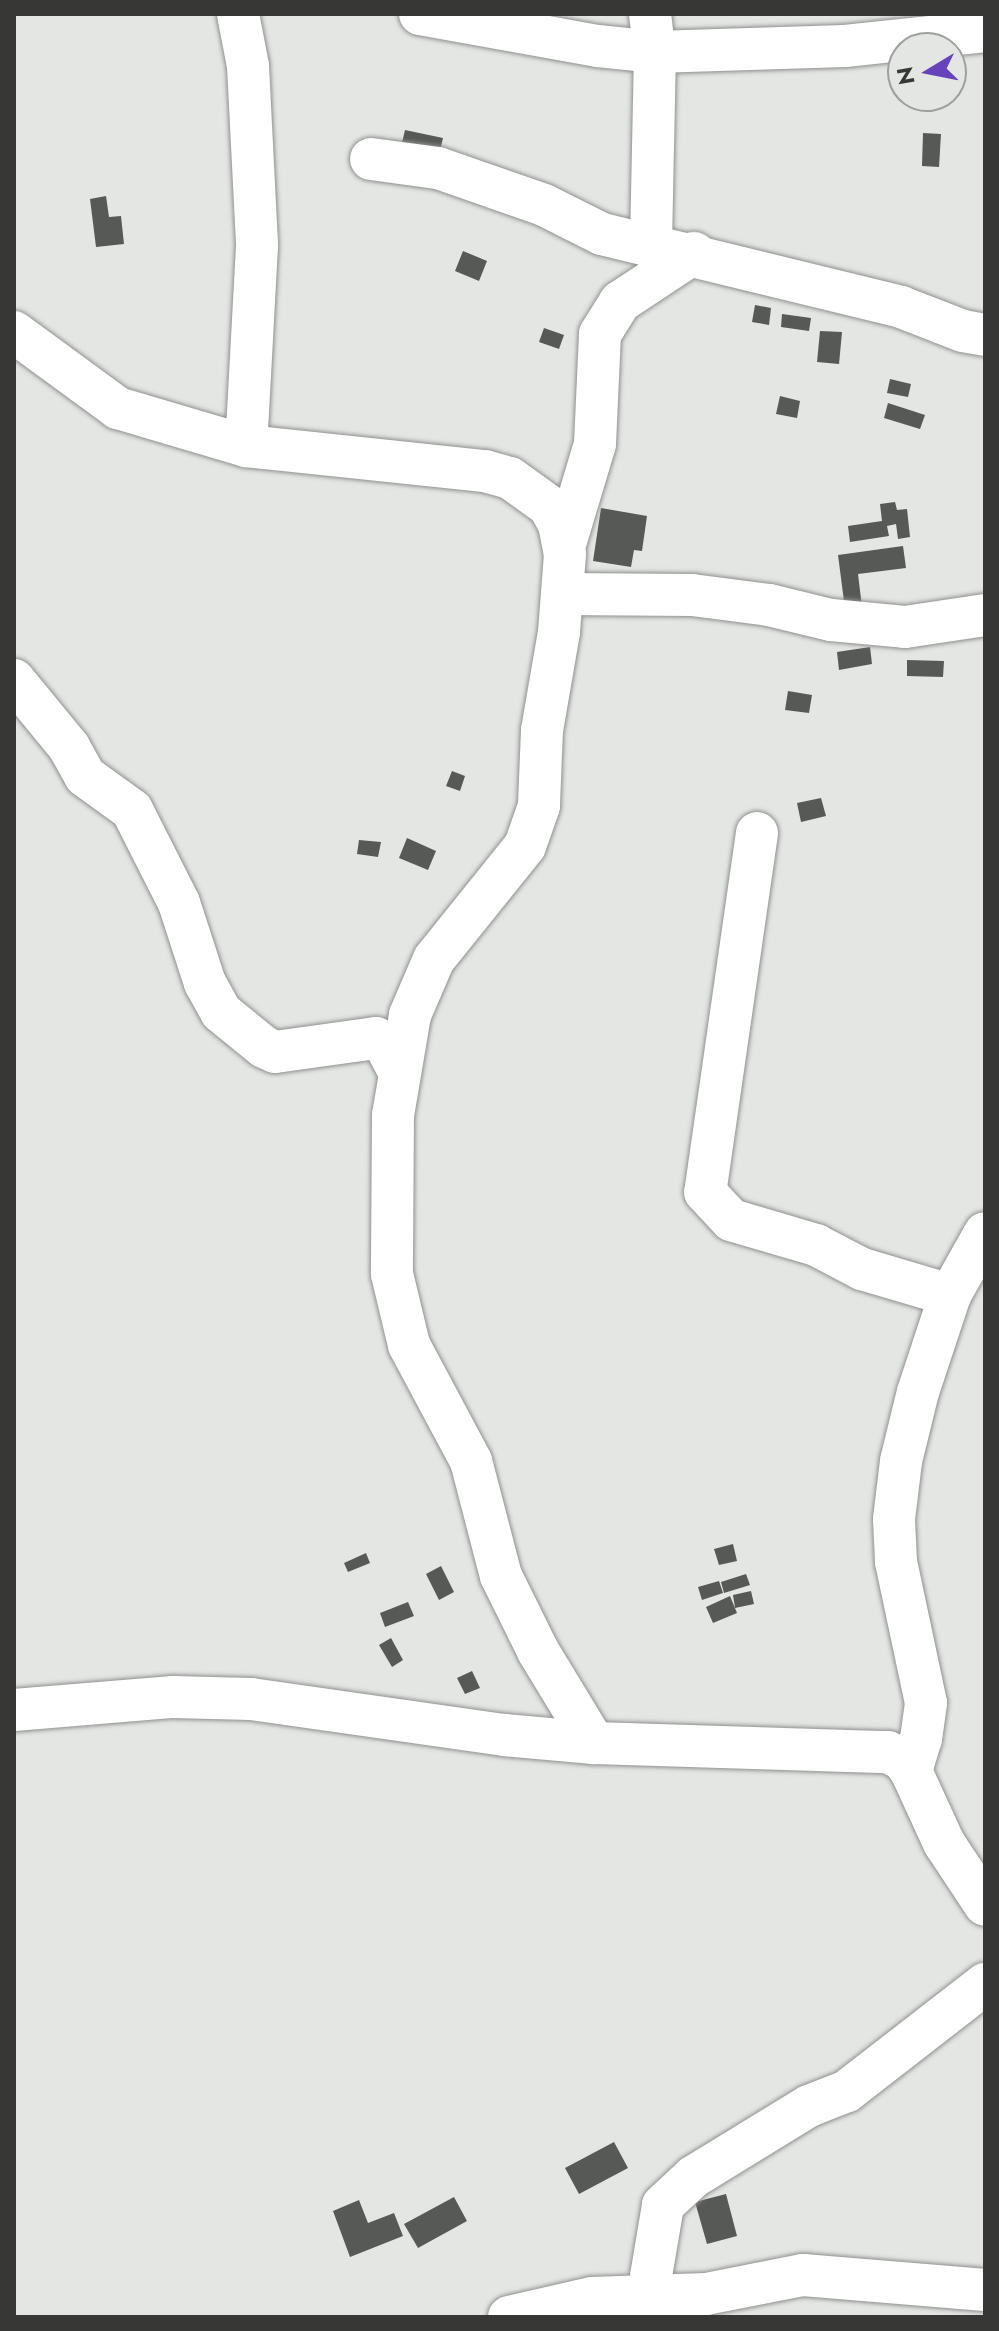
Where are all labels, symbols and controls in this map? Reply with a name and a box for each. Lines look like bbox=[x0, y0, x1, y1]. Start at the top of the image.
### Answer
north arrow bbox=[887, 32, 967, 112]
text: N bbox=[888, 64, 923, 87]

